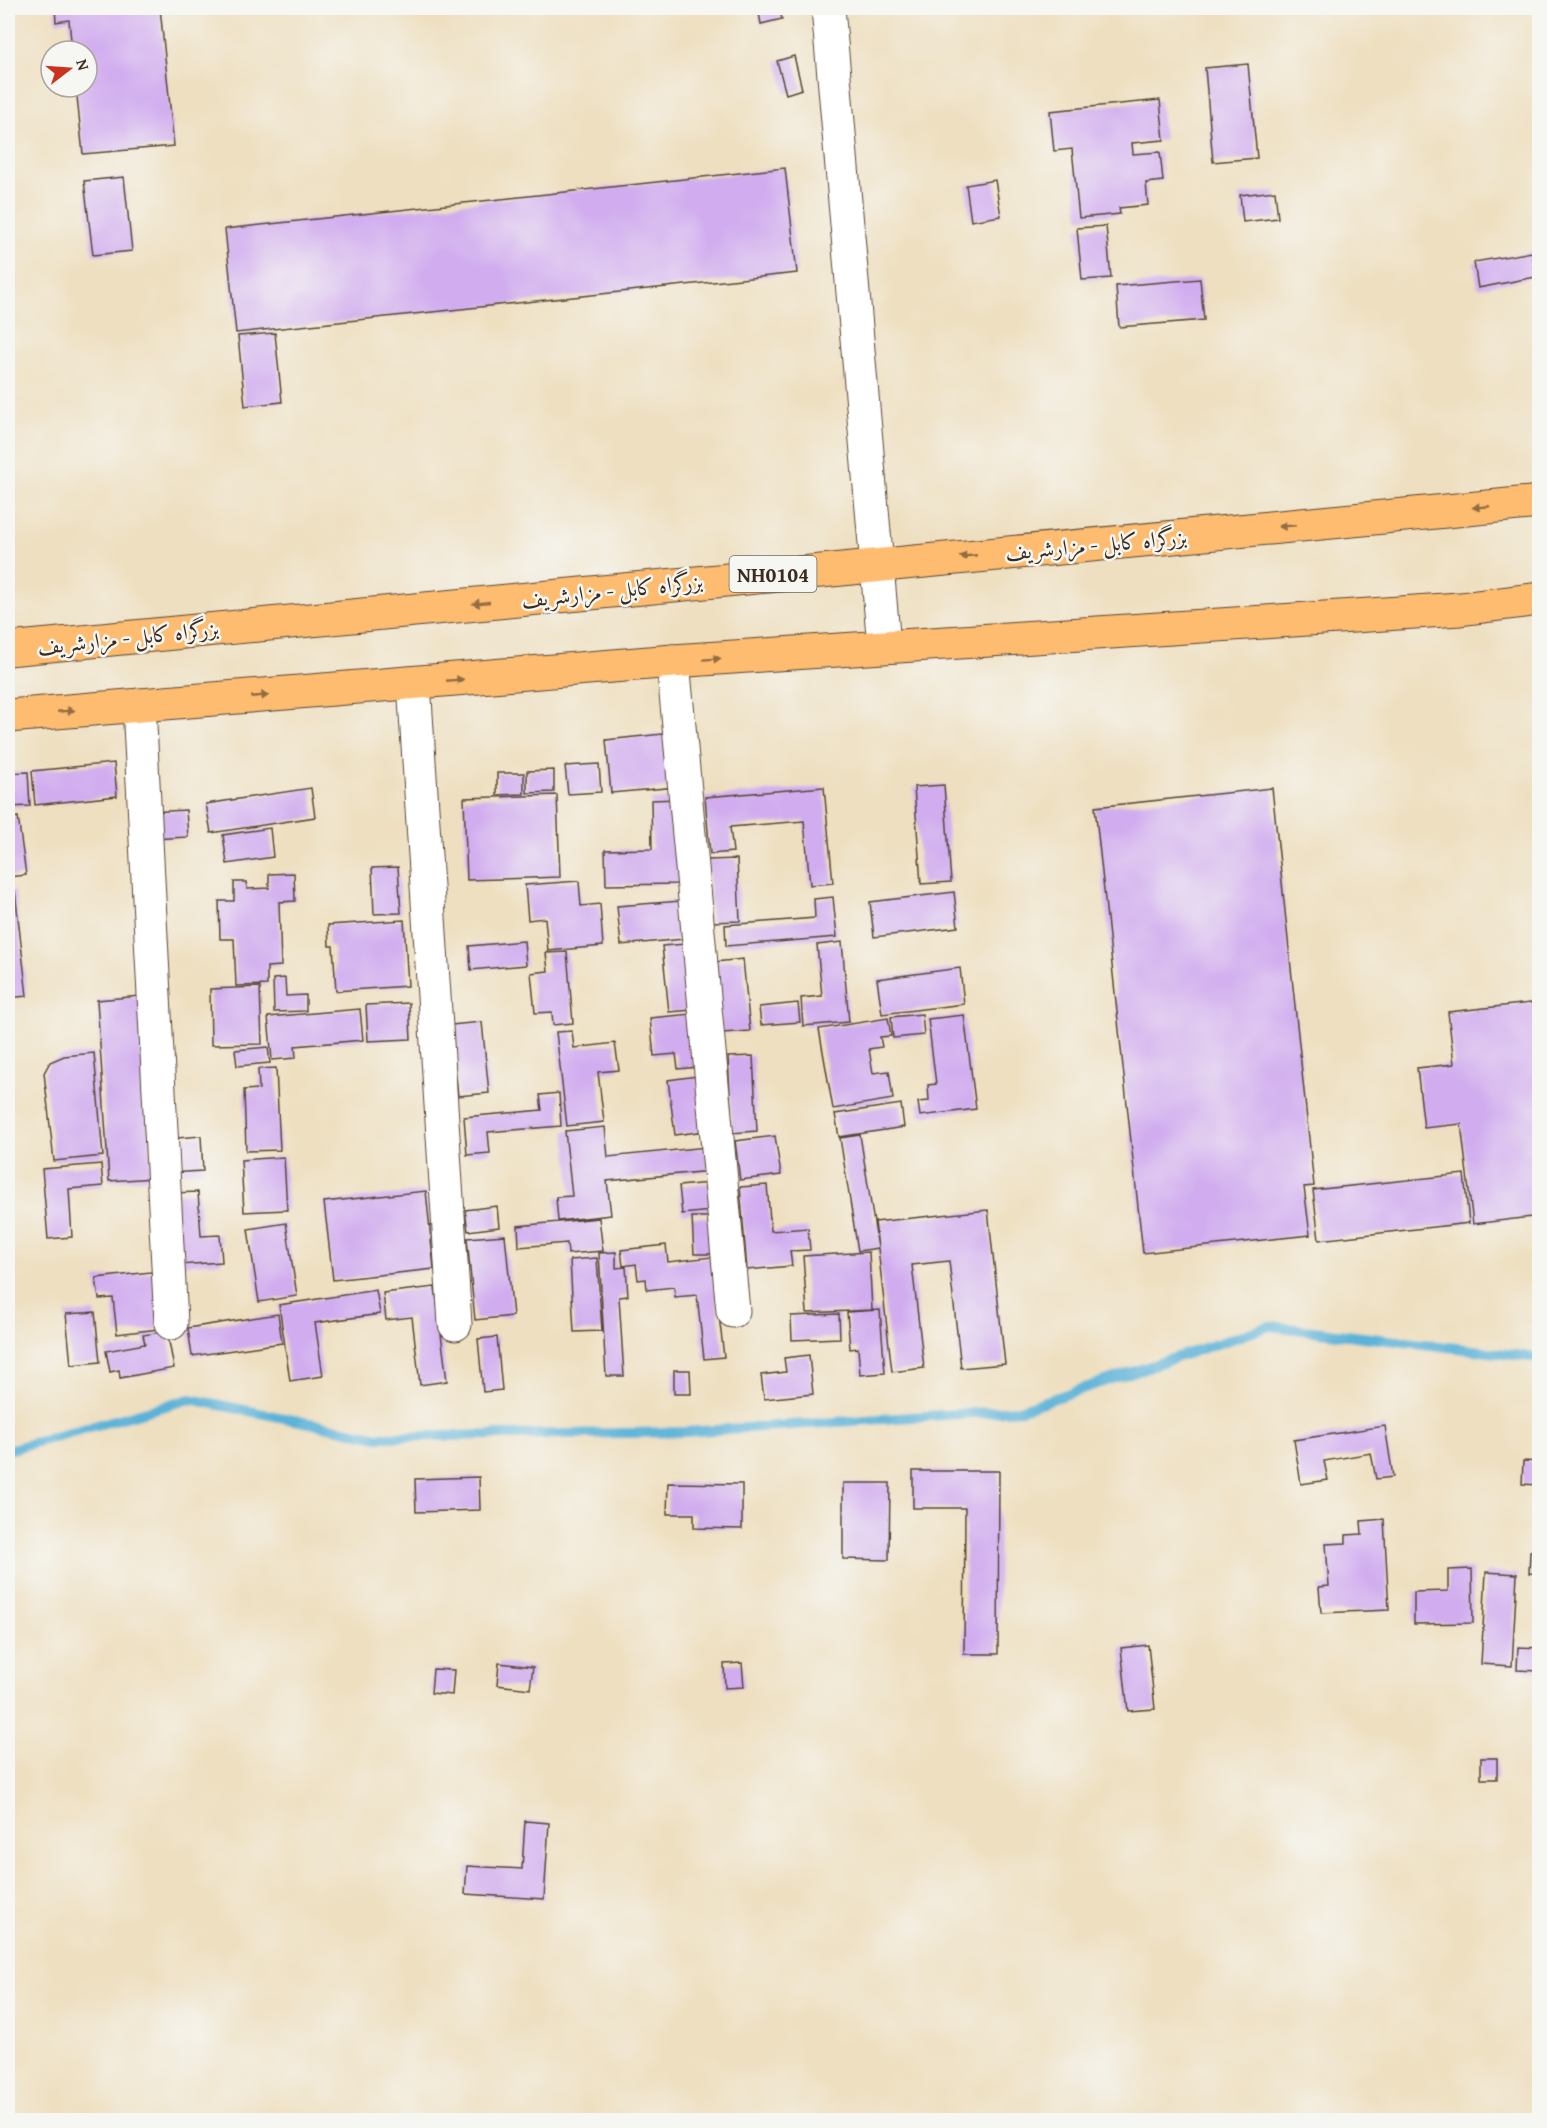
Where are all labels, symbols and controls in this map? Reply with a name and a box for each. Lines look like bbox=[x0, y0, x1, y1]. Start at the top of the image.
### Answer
north arrow bbox=[39, 39, 99, 99]
text: N bbox=[70, 56, 96, 74]
one-way arrow bbox=[1472, 502, 1491, 512]
street label: بزرگراه کابل - مزارشریف bbox=[1004, 520, 1188, 568]
one-way arrow bbox=[1278, 521, 1297, 531]
one-way arrow bbox=[958, 551, 977, 561]
road number: NH0104 bbox=[730, 556, 816, 592]
street label: بزرگراه کابل - مزارشریف bbox=[520, 565, 704, 615]
one-way arrow bbox=[471, 598, 490, 608]
street label: بزرگراه کابل - مزارشریف bbox=[36, 612, 220, 662]
one-way arrow bbox=[702, 654, 721, 663]
one-way arrow bbox=[445, 675, 464, 685]
one-way arrow bbox=[251, 691, 270, 700]
one-way arrow bbox=[56, 706, 75, 716]

